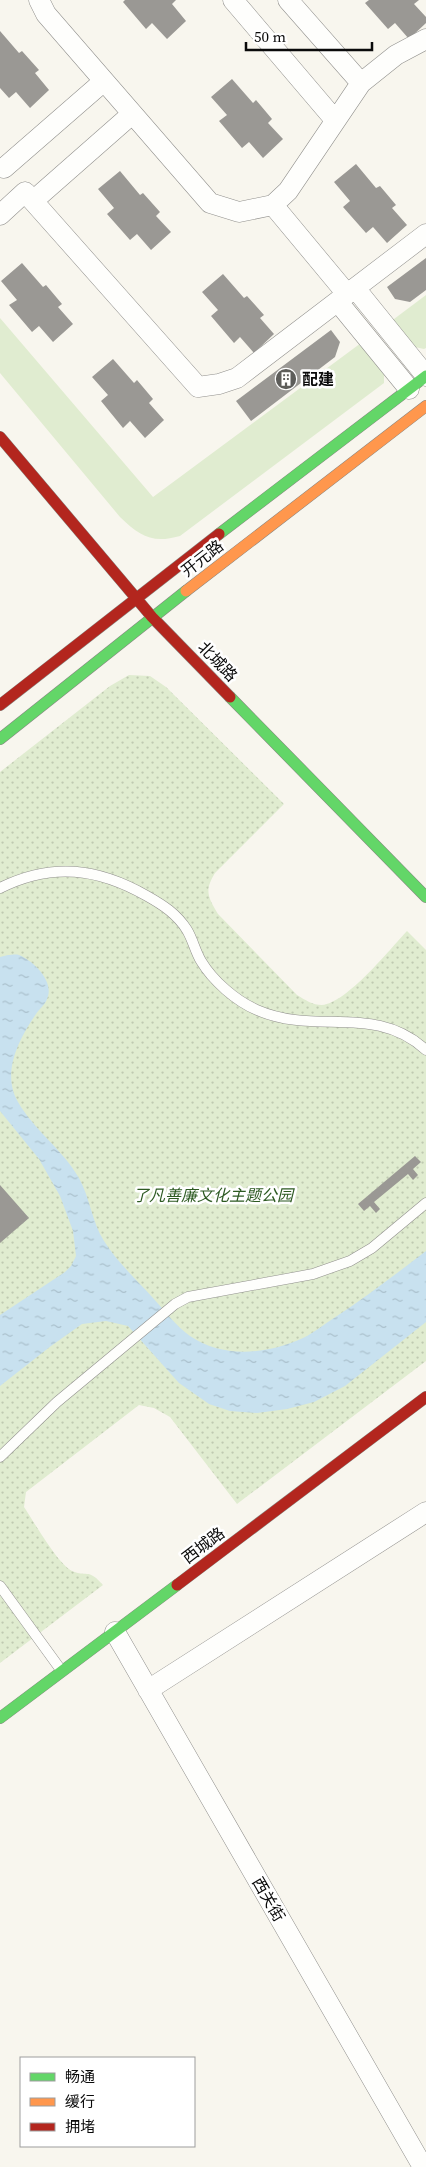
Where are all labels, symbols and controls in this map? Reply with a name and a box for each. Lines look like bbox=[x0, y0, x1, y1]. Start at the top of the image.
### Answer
scale bar bbox=[246, 20, 372, 52]
text: 50 m bbox=[254, 26, 286, 47]
building icon: 配建 bbox=[274, 367, 298, 391]
place label: 配建 bbox=[302, 368, 334, 390]
street label: 开元路 bbox=[176, 535, 228, 581]
street label: 北城路 bbox=[193, 636, 243, 686]
park label: 了凡善廉文化主题公园 bbox=[133, 1184, 295, 1206]
street label: 西城路 bbox=[177, 1522, 229, 1568]
street label: 西关街 bbox=[247, 1873, 291, 1925]
legend bbox=[20, 2057, 195, 2147]
text: 畅通 bbox=[65, 2066, 95, 2087]
text: 缓行 bbox=[65, 2091, 95, 2112]
text: 拥堵 bbox=[65, 2116, 95, 2137]

